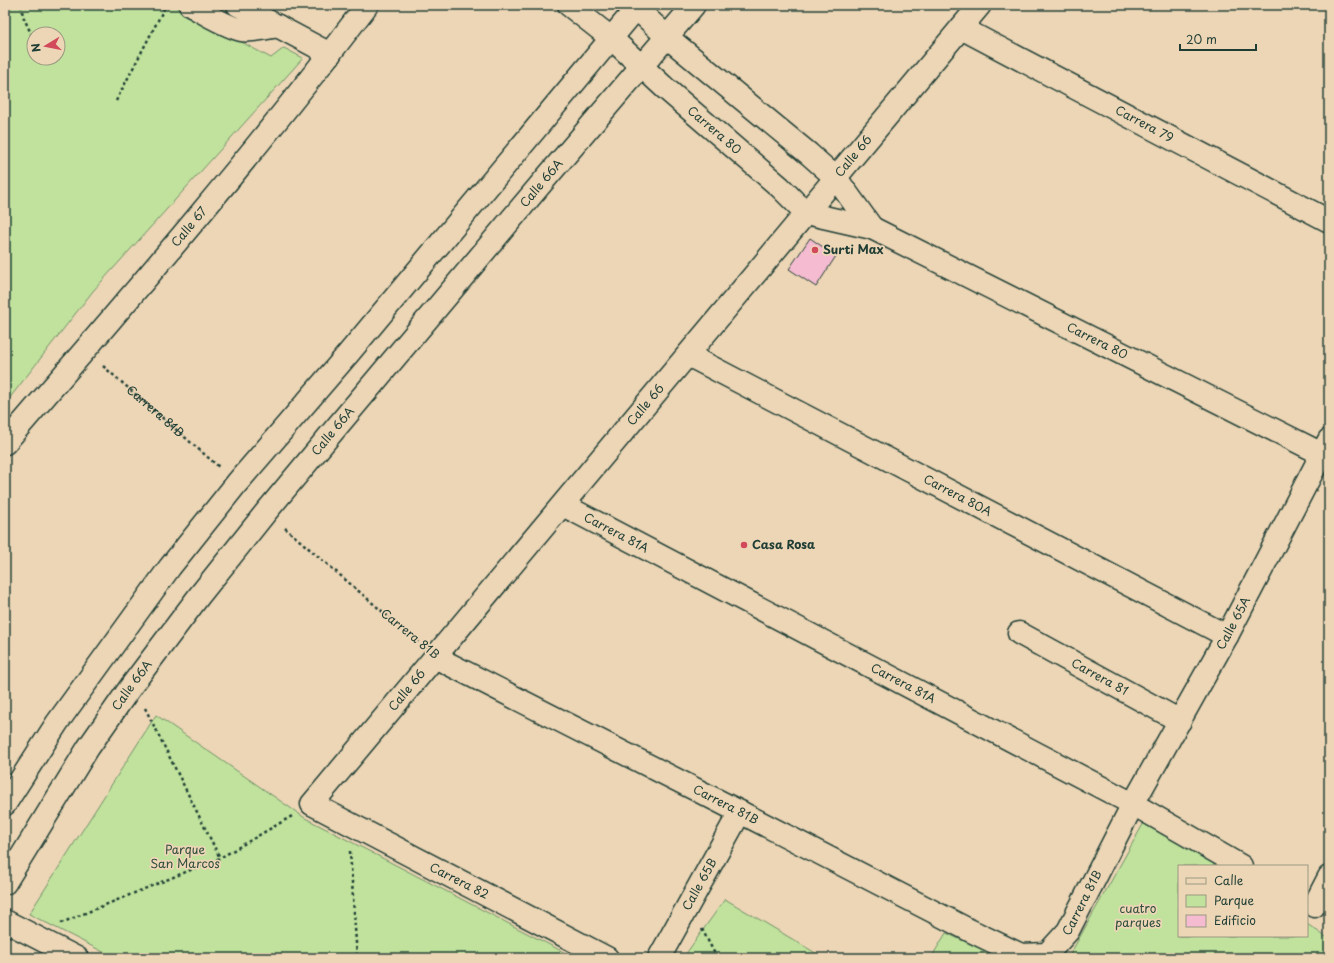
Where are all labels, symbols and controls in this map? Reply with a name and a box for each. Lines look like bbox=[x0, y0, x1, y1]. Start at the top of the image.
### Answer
north arrow bbox=[26, 26, 66, 66]
scale bar bbox=[1180, 26, 1256, 52]
text: 20 m bbox=[1186, 30, 1217, 48]
text: N bbox=[26, 42, 45, 54]
street label: Carrera 79 bbox=[1112, 100, 1177, 146]
street label: Carrera 80 bbox=[684, 101, 746, 158]
street label: Calle 66 bbox=[830, 131, 876, 180]
street label: Calle 66A bbox=[515, 155, 567, 211]
street label: Calle 67 bbox=[166, 202, 211, 250]
place label: Surti Max bbox=[823, 240, 884, 258]
marker: Surti Max bbox=[810, 245, 820, 255]
street label: Carrera 80 bbox=[1064, 317, 1131, 363]
street label: Calle 66 bbox=[622, 379, 668, 429]
street label: Carrera 81B bbox=[123, 380, 189, 441]
street label: Calle 66A bbox=[307, 403, 358, 459]
street label: Carrera 80A bbox=[921, 469, 996, 520]
street label: Carrera 81A bbox=[581, 507, 653, 557]
place label: Casa Rosa bbox=[752, 535, 815, 553]
marker: Casa Rosa bbox=[739, 540, 749, 550]
street label: Calle 65A bbox=[1211, 593, 1254, 653]
street label: Carrera 81B bbox=[377, 604, 444, 663]
street label: Carrera 81 bbox=[1068, 653, 1132, 699]
street label: Calle 66A bbox=[107, 656, 156, 714]
street label: Carrera 81A bbox=[868, 658, 939, 707]
street label: Calle 66 bbox=[383, 665, 429, 714]
street label: Carrera 81B bbox=[690, 780, 762, 828]
park label: Parque San Marcos bbox=[150, 840, 220, 872]
street label: Calle 65B bbox=[677, 854, 721, 914]
street label: Carrera 82 bbox=[427, 857, 492, 903]
legend bbox=[1178, 865, 1308, 937]
street label: Carrera 81B bbox=[1057, 867, 1106, 938]
text: Calle bbox=[1214, 871, 1244, 889]
text: Parque bbox=[1214, 891, 1254, 909]
park label: cuatro parques bbox=[1115, 899, 1162, 931]
text: Edificio bbox=[1214, 911, 1256, 929]

